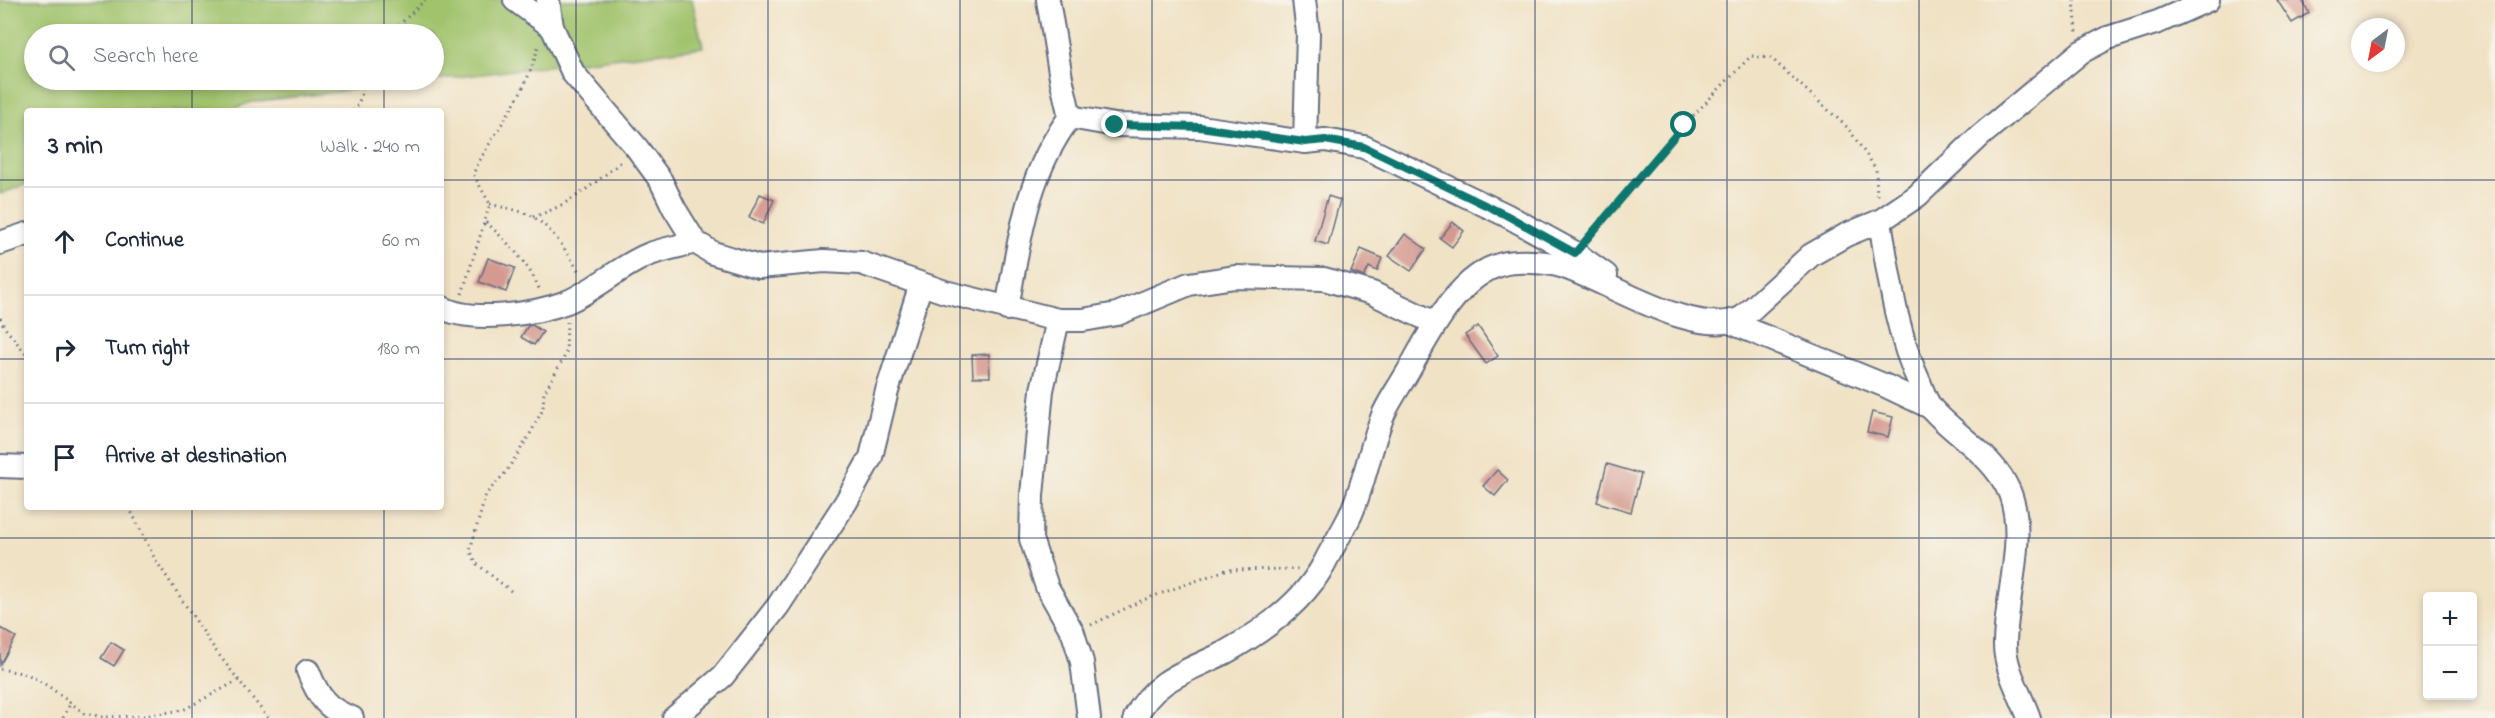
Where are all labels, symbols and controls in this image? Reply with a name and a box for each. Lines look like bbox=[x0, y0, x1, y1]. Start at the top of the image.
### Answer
north arrow bbox=[2351, 18, 2405, 72]
search box bbox=[24, 24, 444, 90]
icon: search bbox=[45, 41, 78, 74]
text: Search here bbox=[93, 41, 198, 73]
route end bbox=[1101, 111, 1127, 137]
route start bbox=[1670, 111, 1696, 137]
text: 3 min bbox=[48, 128, 103, 166]
text: Walk · 240 m bbox=[320, 133, 420, 162]
icon: ahead bbox=[48, 225, 81, 258]
text: Continue bbox=[105, 225, 184, 257]
text: 60 m bbox=[382, 227, 420, 256]
icon: right bbox=[48, 333, 81, 366]
text: Turn right bbox=[105, 333, 190, 365]
text: 180 m bbox=[377, 335, 420, 364]
icon: arrive bbox=[48, 441, 81, 474]
text: Arrive at destination bbox=[105, 441, 287, 473]
map controls bbox=[2423, 592, 2477, 700]
button: + bbox=[2423, 592, 2477, 646]
button: − bbox=[2423, 646, 2477, 700]

